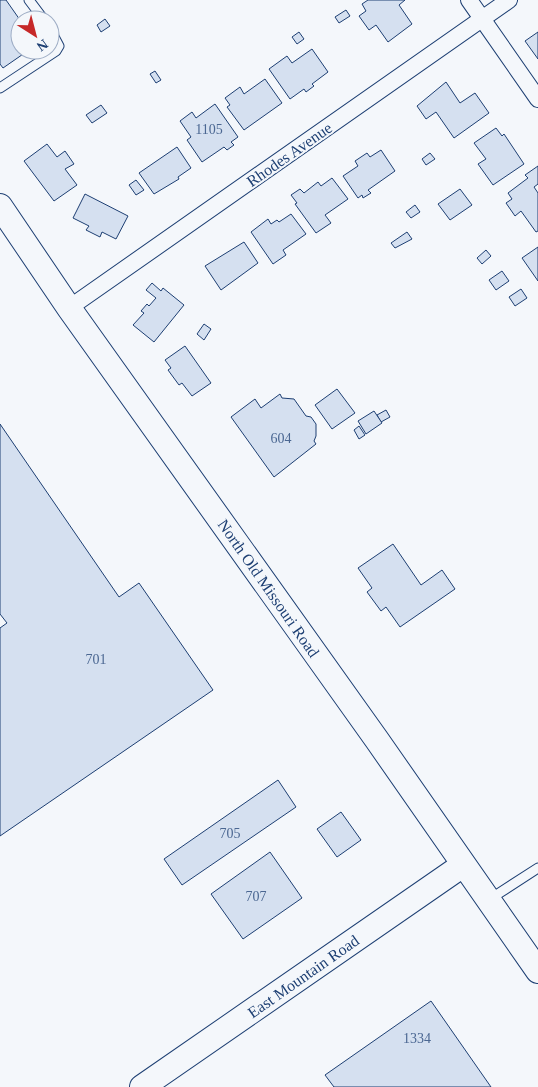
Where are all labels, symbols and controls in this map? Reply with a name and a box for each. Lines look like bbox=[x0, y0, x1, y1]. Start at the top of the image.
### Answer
north arrow bbox=[10, 10, 60, 60]
text: N bbox=[34, 36, 51, 54]
street label: Rhodes Avenue bbox=[244, 119, 335, 190]
house number: 1105 bbox=[195, 122, 223, 137]
house number: 604 bbox=[271, 431, 292, 446]
street label: North Old Missouri Road bbox=[215, 516, 323, 660]
house number: 701 bbox=[86, 652, 107, 667]
house number: 705 bbox=[220, 826, 241, 841]
house number: 707 bbox=[246, 889, 267, 904]
street label: East Mountain Road bbox=[245, 932, 362, 1021]
house number: 1334 bbox=[403, 1031, 431, 1046]

